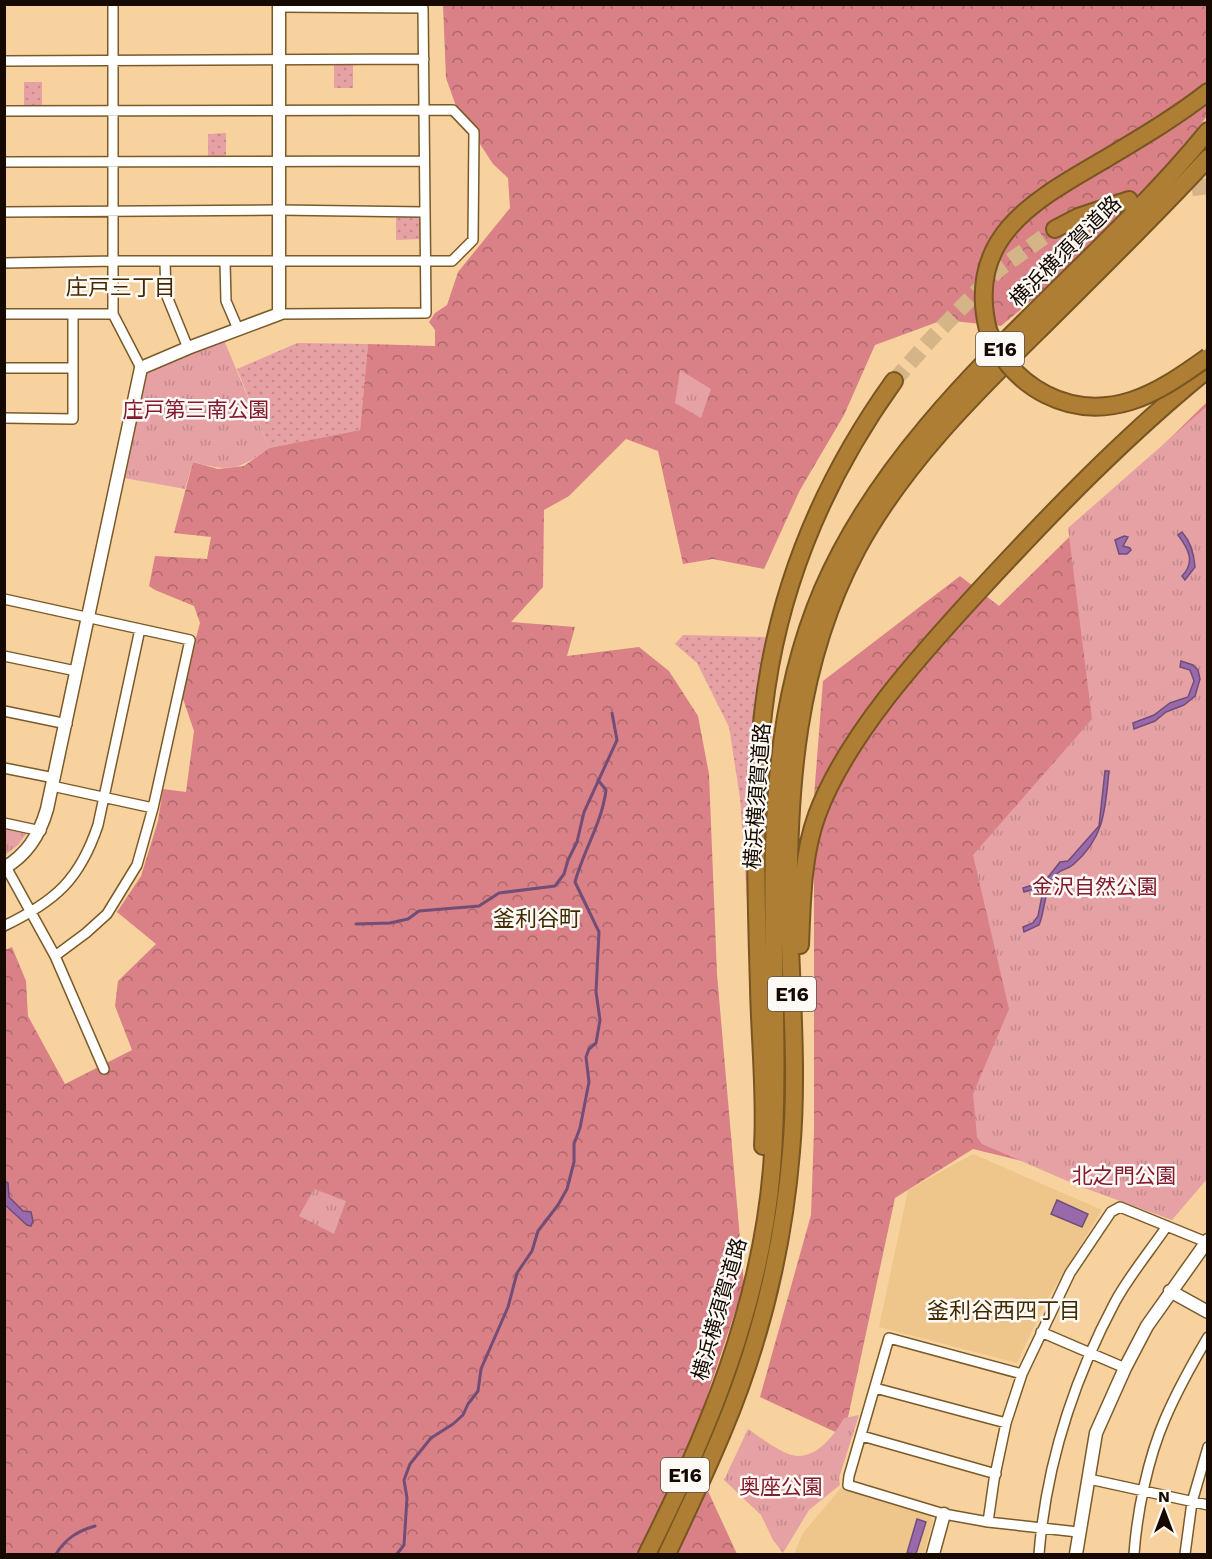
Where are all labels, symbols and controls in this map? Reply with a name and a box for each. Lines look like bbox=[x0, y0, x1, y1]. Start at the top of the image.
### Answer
street label: 横浜横須賀道路 bbox=[1004, 190, 1126, 312]
district label: 庄戸三丁目 bbox=[66, 275, 176, 300]
road number: E16 bbox=[976, 332, 1024, 366]
park label: 庄戸第三南公園 bbox=[123, 397, 270, 422]
street label: 横浜横須賀道路 bbox=[739, 722, 775, 870]
park label: 金沢自然公園 bbox=[1032, 874, 1158, 899]
district label: 釜利谷町 bbox=[493, 906, 581, 931]
road number: E16 bbox=[768, 977, 816, 1011]
park label: 北之門公園 bbox=[1072, 1163, 1177, 1188]
street label: 横浜横須賀道路 bbox=[687, 1235, 751, 1383]
district label: 釜利谷西四丁目 bbox=[927, 1298, 1081, 1323]
road number: E16 bbox=[661, 1458, 709, 1492]
park label: 奥座公園 bbox=[739, 1474, 823, 1499]
north arrow bbox=[1134, 1481, 1194, 1541]
text: N bbox=[1158, 1487, 1170, 1506]

